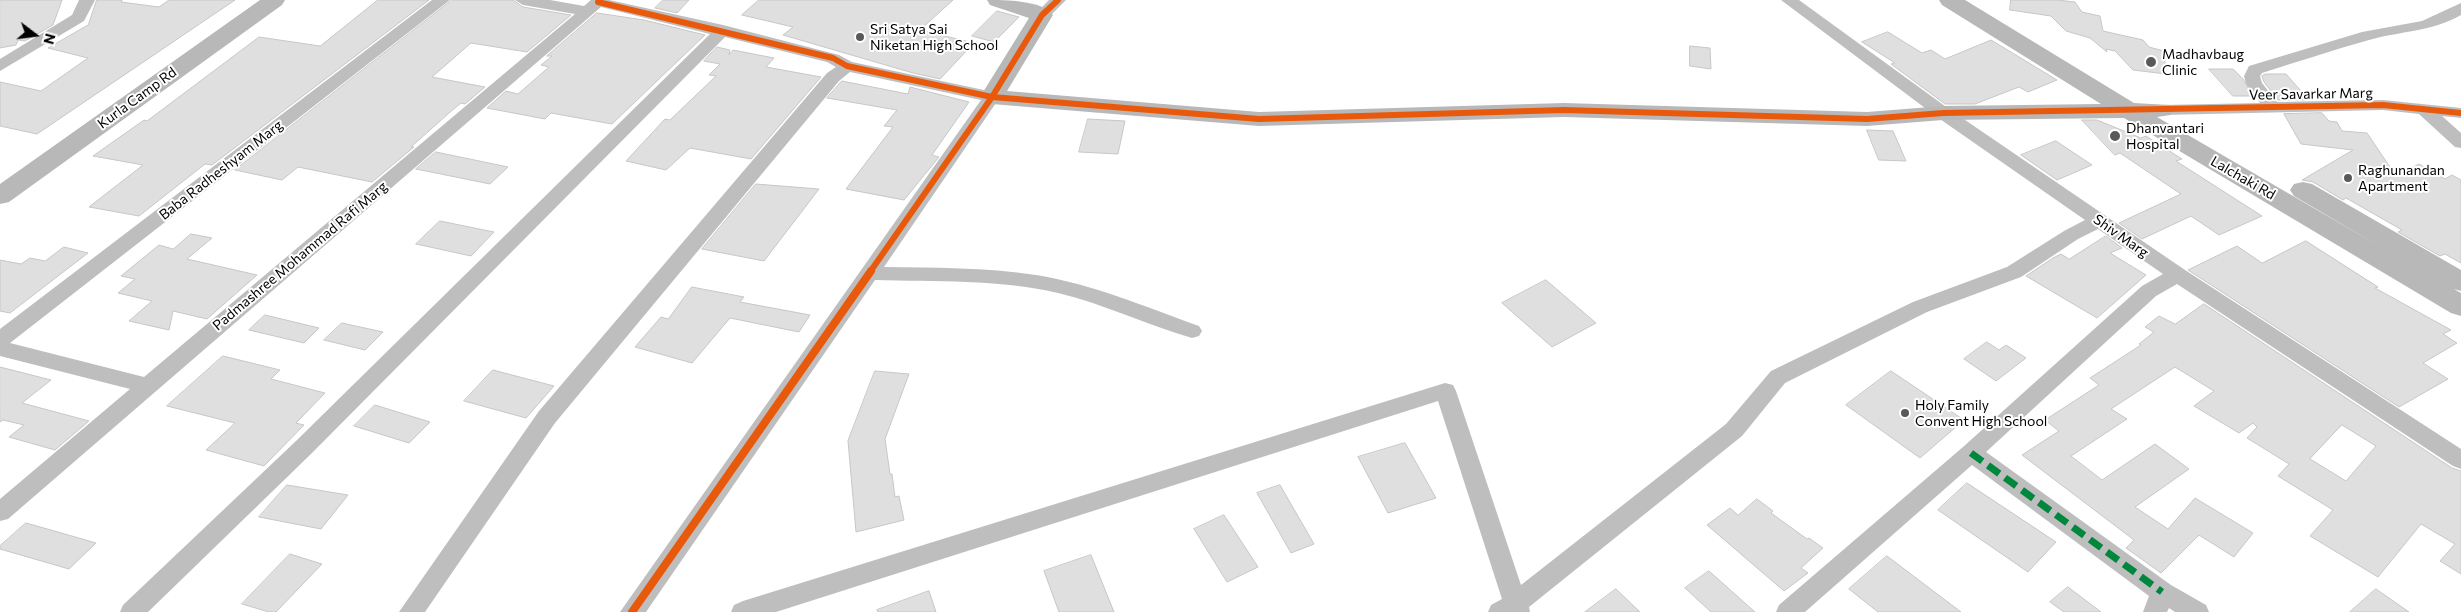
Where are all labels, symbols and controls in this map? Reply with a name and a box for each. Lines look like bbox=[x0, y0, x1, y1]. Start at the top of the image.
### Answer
north arrow bbox=[10, 10, 60, 60]
place label: Sri Satya Sai Niketan High School bbox=[870, 21, 998, 54]
marker: Sri Satya Sai Niketan High School bbox=[854, 31, 866, 43]
text: N bbox=[40, 32, 60, 46]
place label: Madhavbaug Clinic bbox=[2162, 46, 2244, 78]
marker: Madhavbaug Clinic bbox=[2144, 55, 2158, 69]
street label: Kurla Camp Rd bbox=[94, 64, 180, 132]
street label: Veer Savarkar Marg bbox=[2249, 85, 2373, 103]
street label: Baba Radheshyam Marg bbox=[156, 117, 286, 223]
place label: Dhanvantari Hospital bbox=[2126, 120, 2204, 152]
marker: Dhanvantari Hospital bbox=[2108, 129, 2122, 143]
street label: Lalchaki Rd bbox=[2208, 153, 2278, 203]
place label: Raghunandan Apartment bbox=[2358, 162, 2445, 194]
marker: Raghunandan Apartment bbox=[2342, 172, 2354, 184]
street label: Padmashree Mohammad Rafi Marg bbox=[209, 178, 391, 334]
street label: Shiv Marg bbox=[2090, 211, 2152, 261]
place label: Holy Family Convent High School bbox=[1915, 397, 2047, 430]
marker: Holy Family Convent High School bbox=[1899, 407, 1911, 419]

